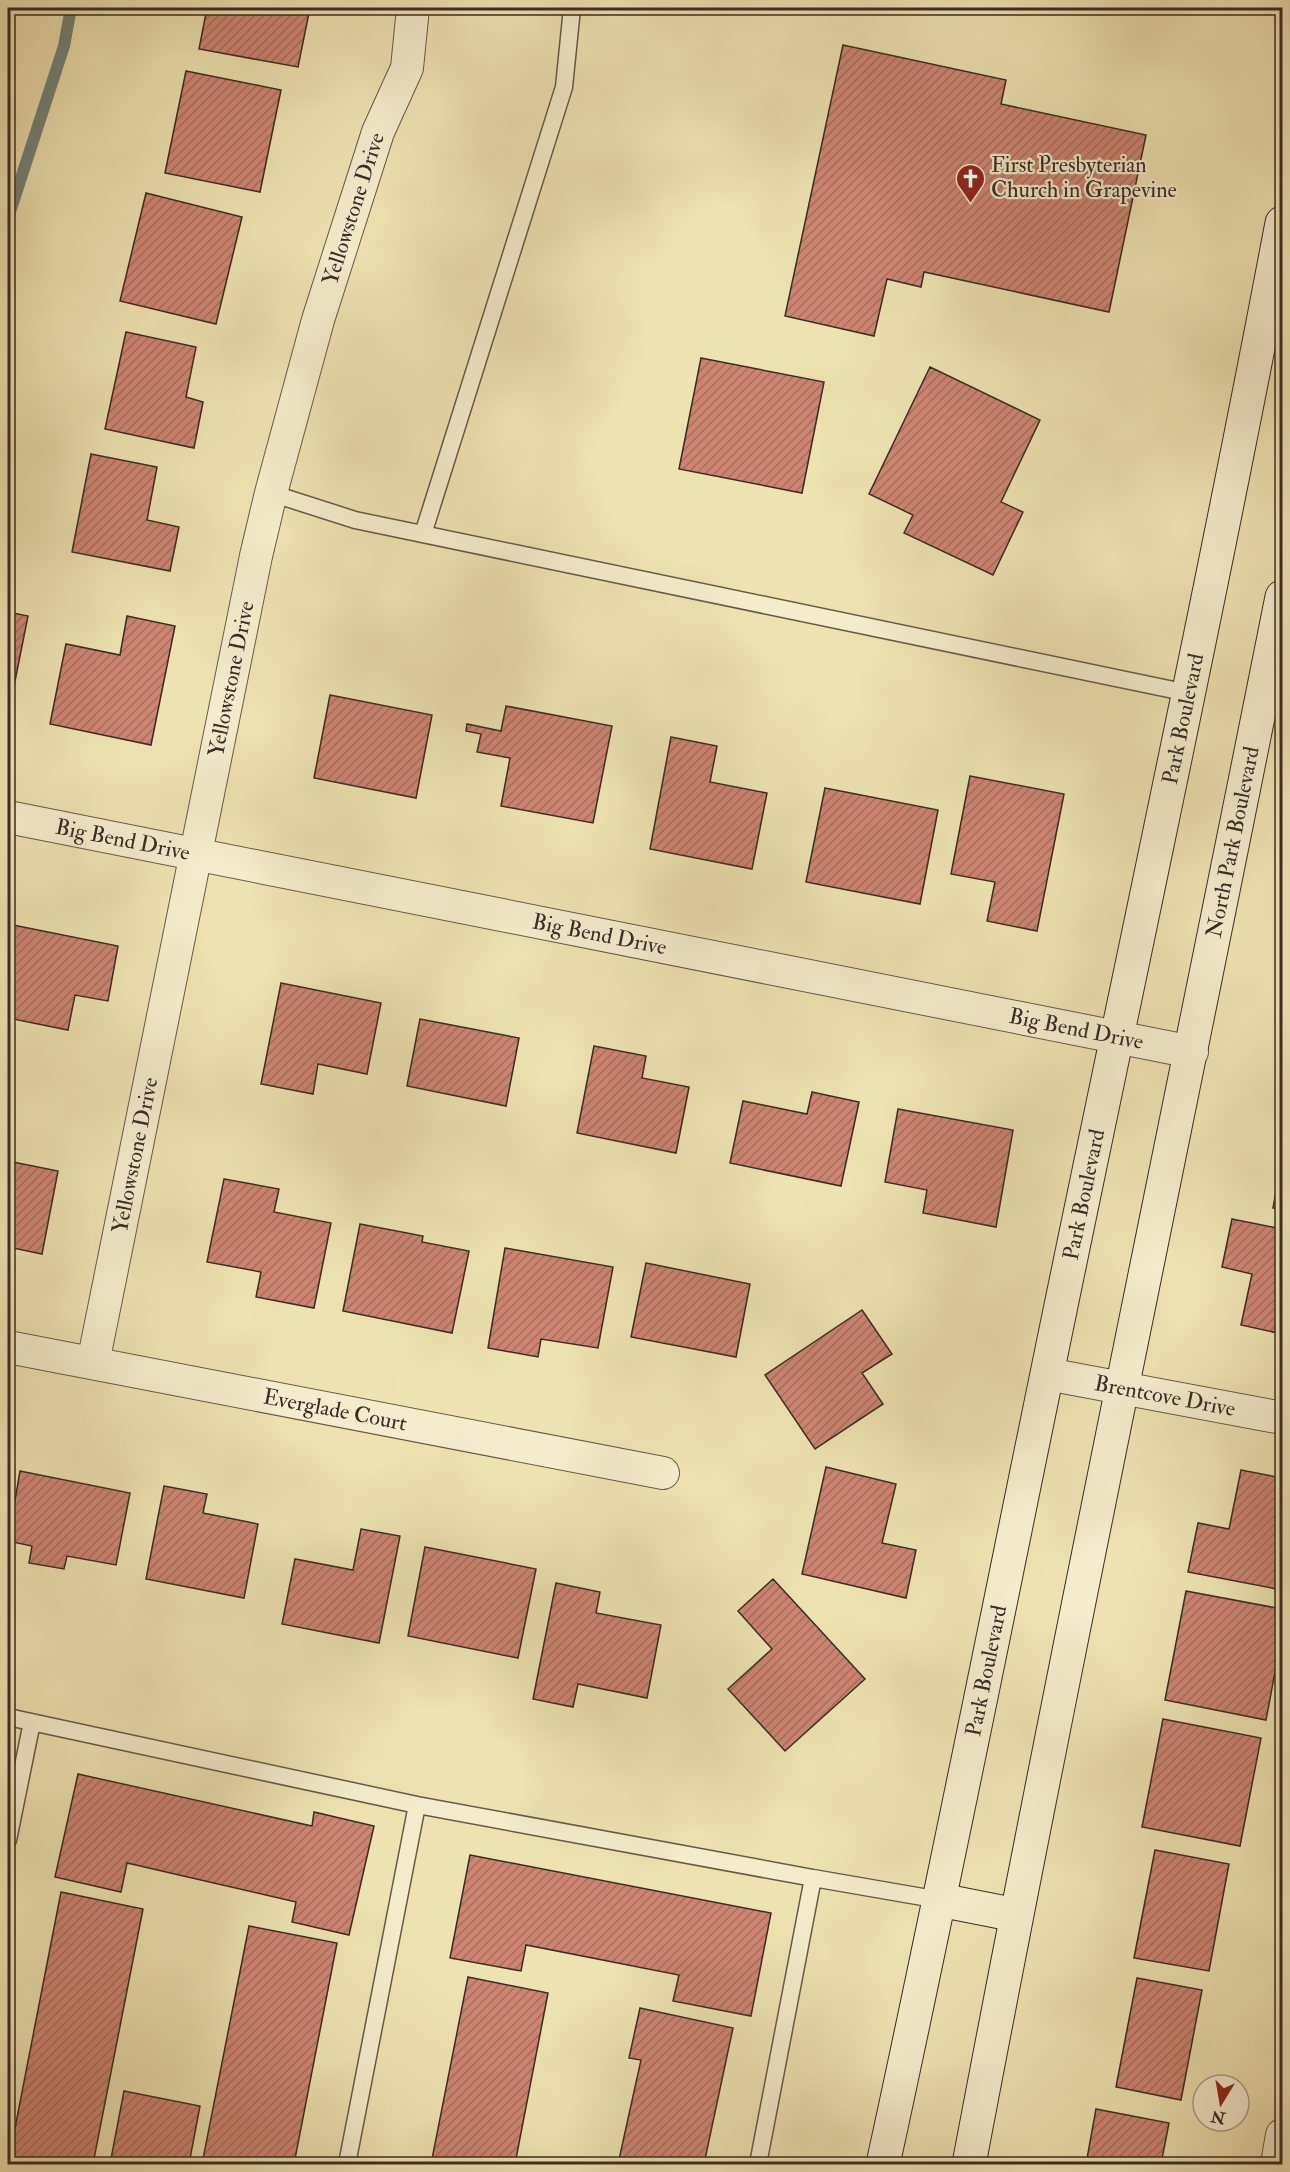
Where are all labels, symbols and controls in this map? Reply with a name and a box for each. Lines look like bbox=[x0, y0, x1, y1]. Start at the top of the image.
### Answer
street label: Yellowstone Drive bbox=[316, 129, 391, 289]
place label: First Presbyterian Church in Grapevine bbox=[991, 151, 1177, 205]
church icon: First Presbyterian Church in Grapevine bbox=[954, 162, 986, 204]
street label: Yellowstone Drive bbox=[202, 598, 261, 759]
street label: Park Boulevard bbox=[1156, 651, 1210, 787]
street label: North Park Boulevard bbox=[1200, 744, 1266, 940]
street label: Big Bend Drive bbox=[53, 813, 192, 867]
street label: Big Bend Drive bbox=[530, 907, 669, 961]
street label: Big Bend Drive bbox=[1007, 1002, 1146, 1056]
street label: Yellowstone Drive bbox=[106, 1075, 164, 1236]
street label: Park Boulevard bbox=[1057, 1126, 1111, 1263]
street label: Brentcove Drive bbox=[1092, 1369, 1238, 1423]
street label: Everglade Court bbox=[261, 1382, 409, 1437]
street label: Park Boulevard bbox=[959, 1602, 1013, 1739]
north arrow bbox=[1191, 2073, 1251, 2133]
text: N bbox=[1209, 2105, 1228, 2128]

